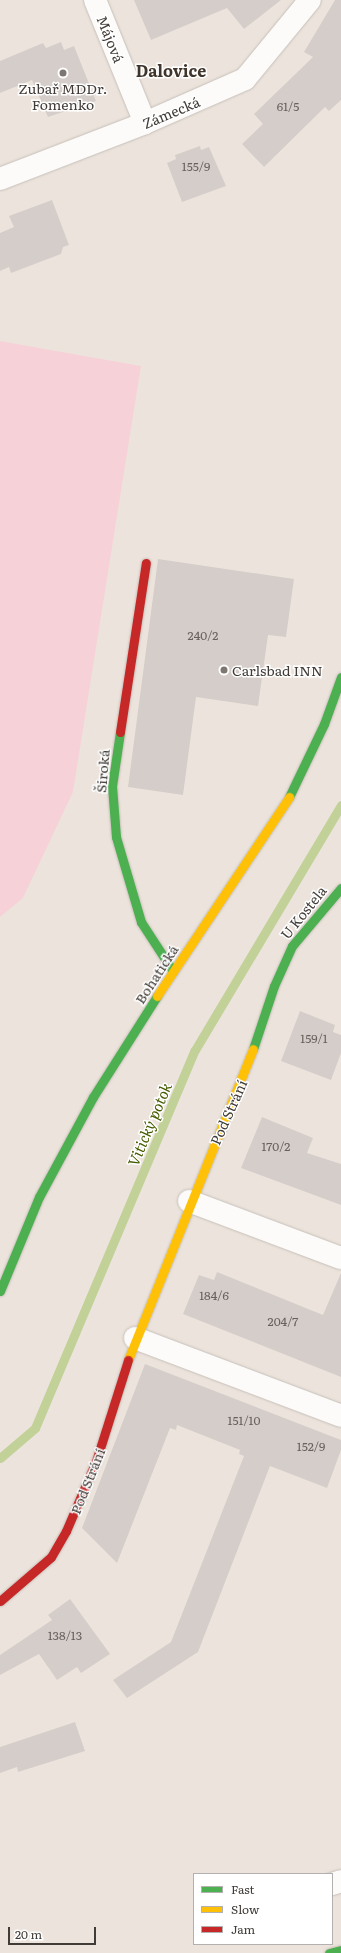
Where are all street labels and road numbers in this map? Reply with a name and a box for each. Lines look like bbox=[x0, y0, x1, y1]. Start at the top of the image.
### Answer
street label: Májová bbox=[94, 13, 128, 65]
street label: Zámecká bbox=[140, 92, 202, 132]
street label: Široká bbox=[92, 749, 112, 793]
street label: U Kostela bbox=[276, 882, 330, 942]
street label: Bohatická bbox=[131, 941, 181, 1007]
street label: Pod Strání bbox=[206, 1077, 250, 1147]
street label: Pod Strání bbox=[66, 1446, 108, 1516]

